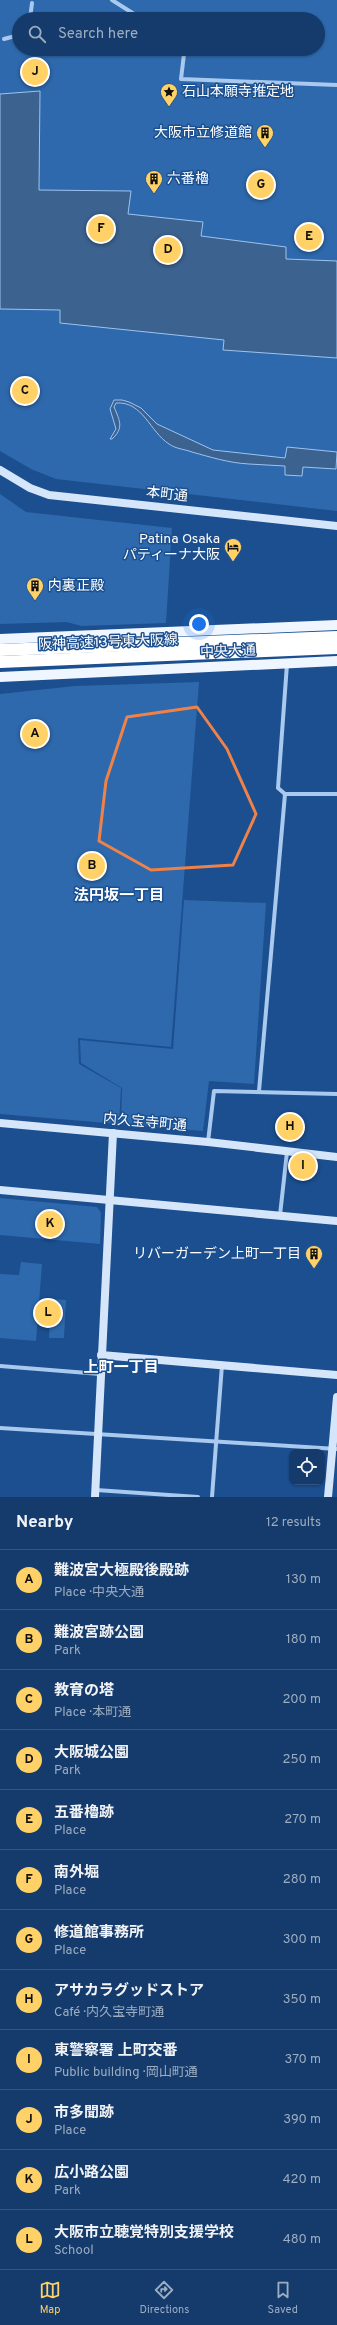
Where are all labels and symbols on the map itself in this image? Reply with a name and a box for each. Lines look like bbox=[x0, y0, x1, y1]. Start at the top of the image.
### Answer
pin: J bbox=[22, 57, 48, 87]
place icon: 石山本願寺推定地 bbox=[159, 82, 179, 107]
place label: 石山本願寺推定地 bbox=[182, 83, 294, 101]
building icon: 大阪市立修道館 bbox=[255, 123, 275, 148]
place label: 大阪市立修道館 bbox=[154, 125, 252, 142]
building icon: 六番櫓 bbox=[144, 169, 164, 194]
pin: G bbox=[248, 170, 274, 200]
place label: 六番櫓 bbox=[167, 171, 209, 188]
pin: F bbox=[88, 214, 114, 244]
pin: E bbox=[296, 222, 322, 252]
pin: D bbox=[155, 235, 181, 265]
pin: C bbox=[12, 376, 38, 406]
street label: 本町通 bbox=[145, 484, 189, 506]
place label: Patina Osaka パティーナ大阪 bbox=[123, 531, 220, 564]
hotel icon: Patina Osaka パティーナ大阪 bbox=[223, 537, 243, 562]
building icon: 内裏正殿 bbox=[25, 576, 45, 601]
place label: 内裏正殿 bbox=[48, 578, 104, 595]
your location bbox=[189, 614, 209, 634]
street label: 阪神高速13号東大阪線 bbox=[38, 632, 178, 654]
street label: 中央大通 bbox=[200, 643, 256, 661]
pin: A bbox=[22, 719, 48, 749]
pin: B bbox=[79, 851, 105, 881]
district label: 法円坂一丁目 bbox=[74, 887, 164, 906]
street label: 内久宝寺町通 bbox=[102, 1111, 188, 1135]
pin: H bbox=[277, 1112, 303, 1142]
pin: I bbox=[290, 1151, 316, 1181]
pin: K bbox=[37, 1209, 63, 1239]
building icon: リバーガーデン上町一丁目 bbox=[304, 1244, 324, 1269]
place label: リバーガーデン上町一丁目 bbox=[133, 1246, 301, 1263]
pin: L bbox=[35, 1298, 61, 1328]
district label: 上町一丁目 bbox=[83, 1359, 159, 1378]

